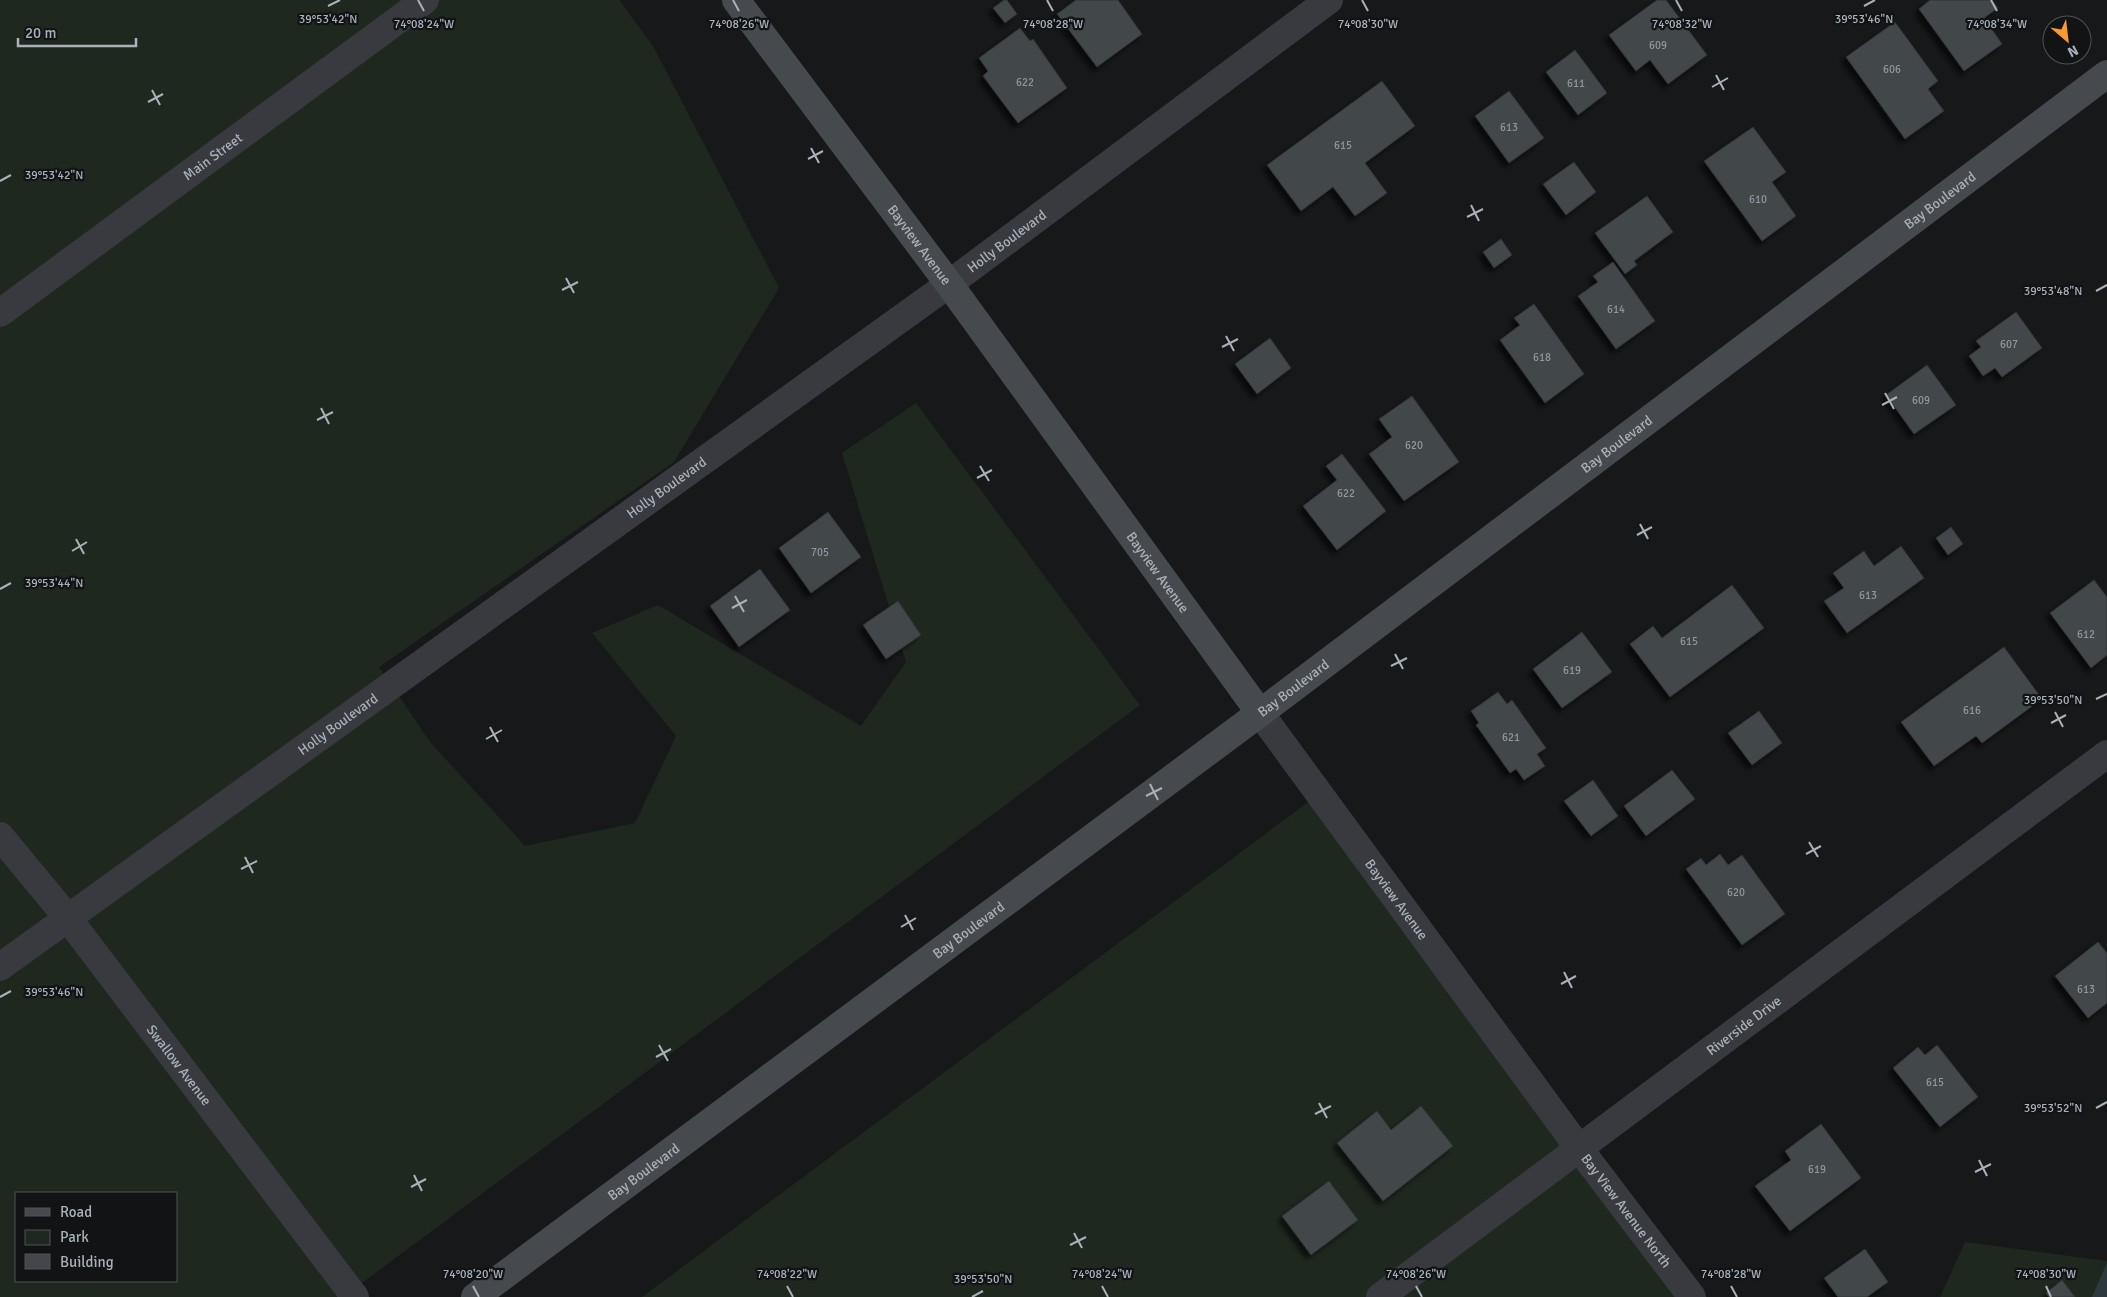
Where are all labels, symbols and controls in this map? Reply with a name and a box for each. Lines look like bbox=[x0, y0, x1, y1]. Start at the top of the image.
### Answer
text: 39°53'42"N bbox=[299, 12, 357, 27]
text: 39°53'46"N bbox=[1835, 12, 1893, 27]
scale bar bbox=[18, 15, 135, 47]
north arrow bbox=[2042, 15, 2092, 65]
text: 74°08'24"W bbox=[394, 17, 454, 32]
text: 74°08'26"W bbox=[709, 17, 769, 32]
text: 74°08'28"W bbox=[1023, 17, 1083, 32]
text: 74°08'30"W bbox=[1338, 17, 1398, 32]
text: 74°08'32"W bbox=[1652, 17, 1712, 32]
text: 74°08'34"W bbox=[1967, 17, 2027, 32]
text: 20 m bbox=[25, 24, 56, 42]
house number: 609 bbox=[1649, 39, 1667, 52]
text: N bbox=[2065, 41, 2081, 61]
house number: 606 bbox=[1883, 63, 1901, 76]
house number: 622 bbox=[1016, 76, 1034, 89]
house number: 611 bbox=[1567, 77, 1585, 90]
house number: 613 bbox=[1500, 121, 1518, 134]
street label: Main Street bbox=[180, 129, 246, 184]
house number: 615 bbox=[1334, 139, 1352, 152]
text: 39°53'42"N bbox=[25, 168, 83, 183]
street label: Bay Boulevard bbox=[1901, 168, 1979, 233]
house number: 610 bbox=[1749, 193, 1767, 206]
street label: Bayview Avenue bbox=[884, 202, 955, 289]
street label: Holly Boulevard bbox=[964, 206, 1050, 277]
text: 39°53'48"N bbox=[2024, 284, 2082, 299]
house number: 614 bbox=[1607, 303, 1625, 316]
house number: 607 bbox=[2000, 338, 2018, 351]
house number: 618 bbox=[1533, 351, 1551, 364]
house number: 609 bbox=[1912, 394, 1930, 407]
street label: Bay Boulevard bbox=[1578, 412, 1656, 477]
house number: 620 bbox=[1405, 439, 1423, 452]
street label: Holly Boulevard bbox=[623, 453, 710, 522]
house number: 622 bbox=[1337, 487, 1355, 500]
street label: Bayview Avenue bbox=[1123, 529, 1193, 616]
house number: 705 bbox=[811, 546, 829, 559]
text: 39°53'44"N bbox=[25, 576, 83, 591]
house number: 613 bbox=[1859, 589, 1877, 602]
house number: 612 bbox=[2077, 628, 2095, 641]
house number: 615 bbox=[1680, 635, 1698, 648]
street label: Bay Boulevard bbox=[1254, 656, 1333, 721]
house number: 619 bbox=[1563, 664, 1581, 677]
street label: Holly Boulevard bbox=[295, 690, 381, 759]
text: 39°53'50"N bbox=[2024, 693, 2082, 708]
house number: 616 bbox=[1963, 704, 1981, 717]
house number: 621 bbox=[1502, 731, 1520, 744]
street label: Bayview Avenue bbox=[1361, 856, 1431, 943]
house number: 620 bbox=[1727, 886, 1745, 899]
street label: Bay Boulevard bbox=[929, 898, 1008, 963]
house number: 613 bbox=[2077, 983, 2095, 996]
text: 39°53'46"N bbox=[25, 985, 83, 1000]
street label: Riverside Drive bbox=[1703, 992, 1785, 1059]
street label: Swallow Avenue bbox=[143, 1022, 215, 1109]
house number: 615 bbox=[1926, 1076, 1944, 1089]
text: 39°53'52"N bbox=[2024, 1101, 2082, 1116]
street label: Bay Boulevard bbox=[605, 1140, 683, 1204]
street label: Bay View Avenue North bbox=[1577, 1151, 1675, 1271]
house number: 619 bbox=[1808, 1163, 1826, 1176]
legend bbox=[15, 1192, 178, 1282]
text: Road bbox=[60, 1203, 92, 1221]
text: Park bbox=[60, 1228, 89, 1246]
text: Building bbox=[60, 1253, 114, 1271]
text: 74°08'20"W bbox=[443, 1267, 503, 1282]
text: 74°08'22"W bbox=[757, 1267, 817, 1282]
text: 74°08'24"W bbox=[1072, 1267, 1132, 1282]
text: 74°08'26"W bbox=[1386, 1267, 1446, 1282]
text: 74°08'28"W bbox=[1701, 1267, 1761, 1282]
text: 74°08'30"W bbox=[2016, 1267, 2076, 1282]
text: 39°53'50"N bbox=[954, 1272, 1012, 1287]

